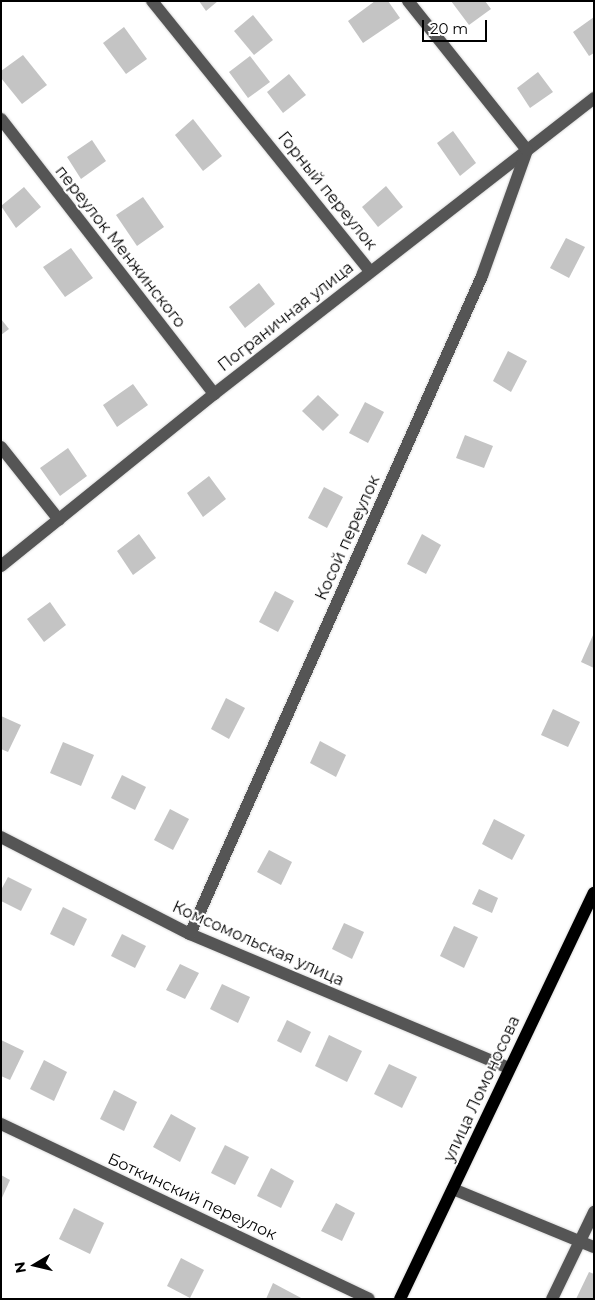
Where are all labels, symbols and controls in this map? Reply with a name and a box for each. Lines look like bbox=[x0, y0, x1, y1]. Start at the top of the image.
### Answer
scale bar bbox=[425, 10, 490, 42]
text: 20 m bbox=[430, 19, 468, 38]
street label: Горный переулок bbox=[273, 128, 381, 254]
street label: переулок Менжинского bbox=[51, 162, 189, 332]
street label: Пограничная улица bbox=[214, 258, 358, 376]
street label: Косой переулок bbox=[312, 473, 384, 603]
street label: Комсомольская улица bbox=[169, 897, 347, 991]
street label: улица Ломоносова bbox=[440, 1013, 524, 1165]
street label: Боткинский переулок bbox=[104, 1149, 280, 1245]
north arrow bbox=[10, 1240, 60, 1290]
text: N bbox=[10, 1260, 30, 1274]

